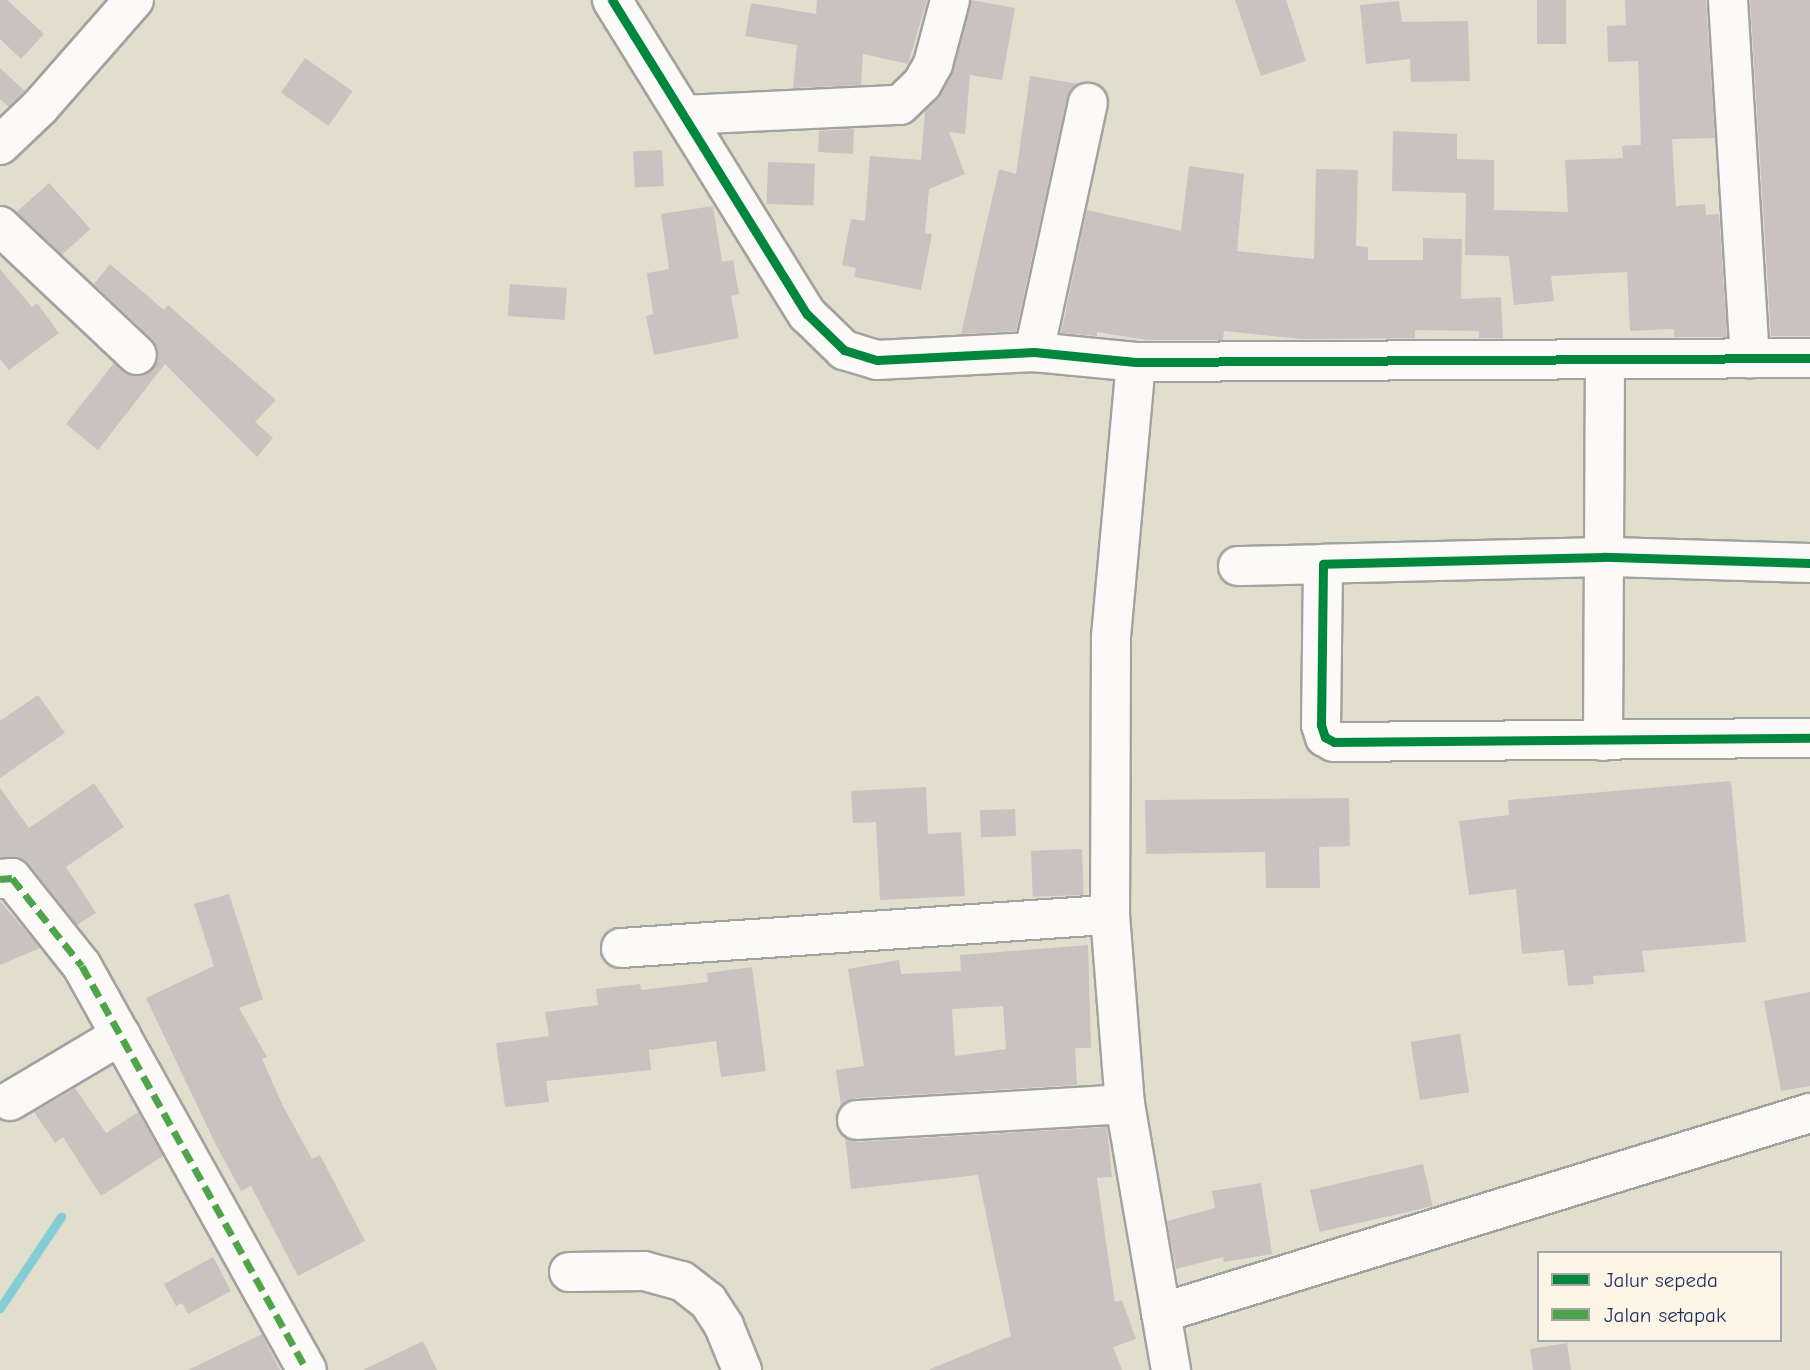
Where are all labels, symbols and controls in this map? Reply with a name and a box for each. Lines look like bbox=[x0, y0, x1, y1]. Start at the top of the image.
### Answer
legend bbox=[1537, 1251, 1782, 1342]
text: Jalur sepeda bbox=[1604, 1268, 1718, 1292]
text: Jalan setapak bbox=[1604, 1303, 1726, 1327]

